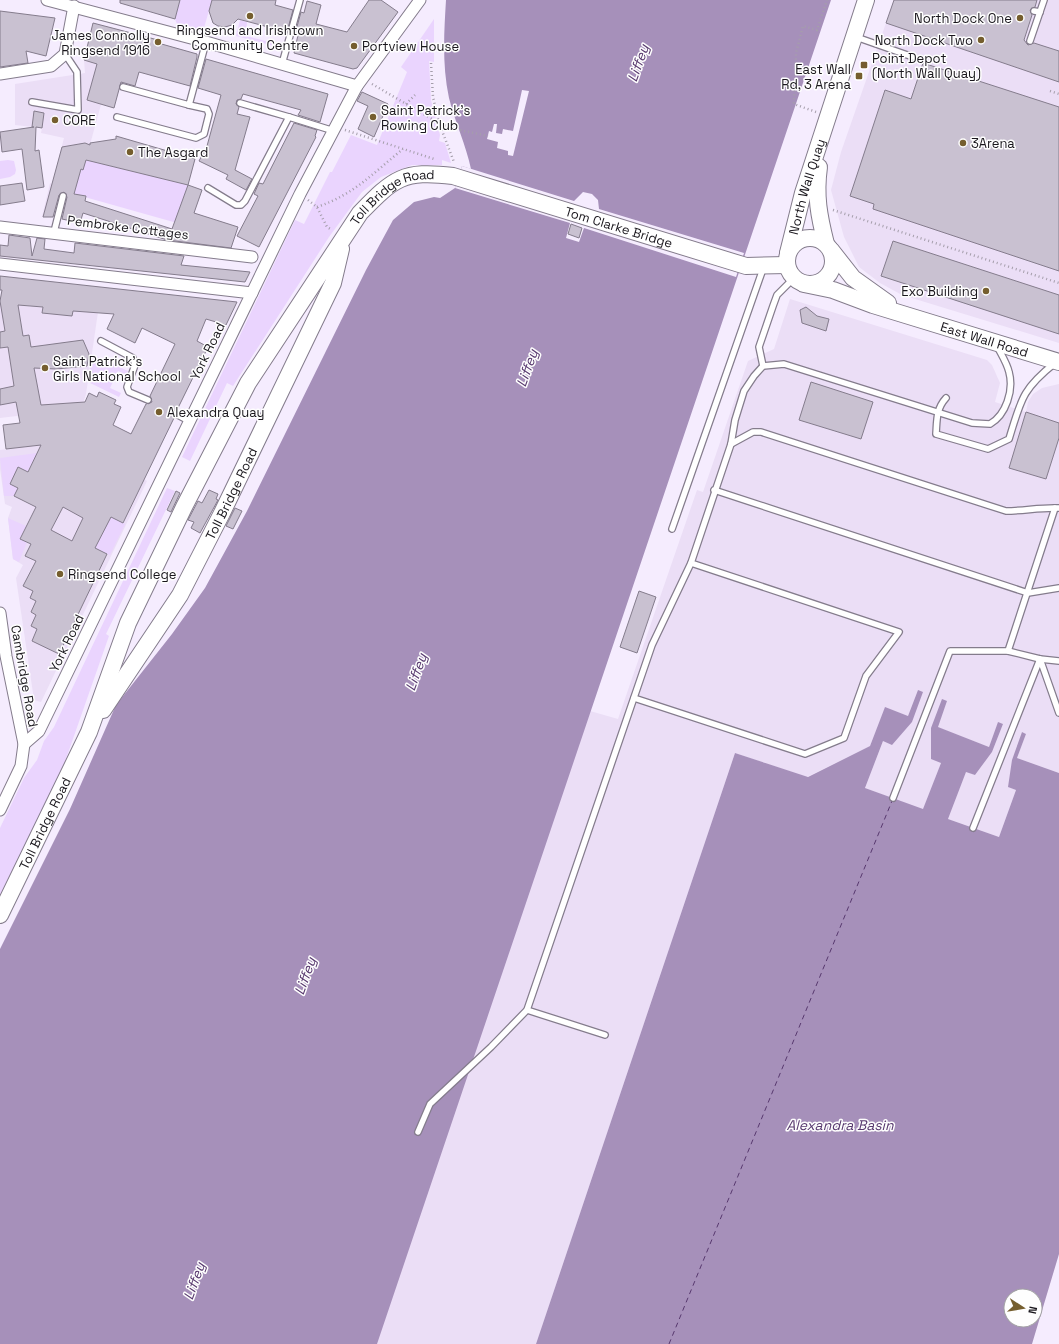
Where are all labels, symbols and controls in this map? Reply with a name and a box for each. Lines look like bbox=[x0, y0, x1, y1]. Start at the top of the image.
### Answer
place label: North Dock One bbox=[914, 10, 1012, 27]
marker: Ringsend and Irishtown Community Centre bbox=[245, 11, 255, 21]
marker: North Dock One bbox=[1015, 13, 1025, 23]
place label: Ringsend and Irishtown Community Centre bbox=[176, 22, 324, 54]
place label: James Connolly Ringsend 1916 bbox=[51, 27, 150, 59]
place label: North Dock Two bbox=[875, 32, 973, 49]
marker: North Dock Two bbox=[976, 35, 986, 45]
marker: James Connolly Ringsend 1916 bbox=[153, 37, 163, 47]
place label: Portview House bbox=[362, 38, 459, 55]
marker: Portview House bbox=[349, 41, 359, 51]
water label: Liffey bbox=[623, 41, 653, 84]
place label: Point Depot (North Wall Quay) bbox=[872, 50, 981, 82]
marker: Point Depot (North Wall Quay) bbox=[859, 60, 869, 70]
place label: East Wall Rd, 3 Arena bbox=[781, 61, 852, 93]
marker: East Wall Rd, 3 Arena bbox=[854, 71, 864, 81]
place label: Saint Patrick's Rowing Club bbox=[381, 102, 471, 134]
place label: CORE bbox=[63, 112, 96, 129]
marker: Saint Patrick's Rowing Club bbox=[368, 112, 378, 122]
marker: CORE bbox=[50, 115, 60, 125]
place label: 3Arena bbox=[971, 135, 1015, 152]
street label: North Wall Quay bbox=[785, 137, 829, 236]
marker: 3Arena bbox=[958, 138, 968, 148]
place label: The Asgard bbox=[138, 144, 208, 161]
marker: The Asgard bbox=[125, 147, 135, 157]
street label: Toll Bridge Road bbox=[346, 166, 435, 228]
street label: Tom Clarke Bridge bbox=[563, 203, 675, 252]
street label: Pembroke Cottages bbox=[66, 212, 190, 243]
place label: Exo Building bbox=[901, 283, 978, 300]
marker: Exo Building bbox=[981, 286, 991, 296]
street label: East Wall Road bbox=[938, 318, 1030, 361]
street label: York Road bbox=[186, 320, 229, 383]
water label: Liffey bbox=[512, 346, 542, 389]
place label: Saint Patrick's Girls National School bbox=[53, 353, 181, 385]
marker: Saint Patrick's Girls National School bbox=[40, 363, 50, 373]
place label: Alexandra Quay bbox=[167, 404, 264, 421]
marker: Alexandra Quay bbox=[154, 407, 164, 417]
street label: Toll Bridge Road bbox=[202, 445, 261, 543]
place label: Ringsend College bbox=[68, 566, 176, 583]
marker: Ringsend College bbox=[55, 569, 65, 579]
street label: York Road bbox=[45, 612, 88, 675]
street label: Cambridge Road bbox=[7, 624, 42, 728]
water label: Liffey bbox=[401, 650, 431, 693]
street label: Toll Bridge Road bbox=[15, 775, 75, 872]
water label: Liffey bbox=[290, 954, 320, 997]
water label: Alexandra Basin bbox=[786, 1116, 894, 1134]
water label: Liffey bbox=[179, 1259, 209, 1302]
north arrow bbox=[1003, 1288, 1043, 1328]
text: N bbox=[1025, 1305, 1040, 1315]

